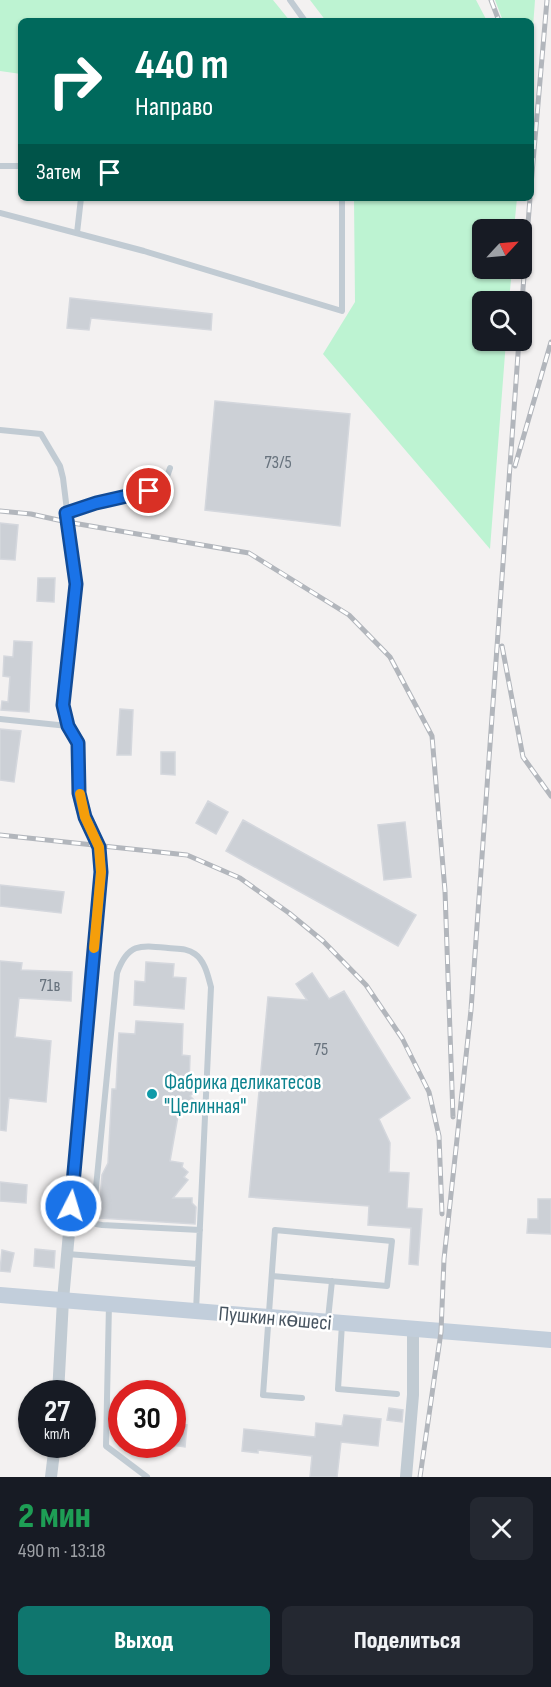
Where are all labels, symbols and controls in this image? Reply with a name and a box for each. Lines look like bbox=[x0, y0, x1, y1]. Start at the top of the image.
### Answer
text: 440 m bbox=[135, 40, 229, 91]
icon: right bbox=[36, 42, 114, 120]
text: Направо bbox=[135, 91, 213, 123]
icon: arrive bbox=[93, 156, 126, 189]
text: Затем bbox=[36, 159, 81, 186]
north arrow bbox=[472, 219, 532, 279]
map controls bbox=[472, 219, 532, 351]
button: search bbox=[472, 291, 532, 351]
house number: 73/5 bbox=[264, 452, 292, 473]
pin bbox=[123, 465, 174, 516]
icon: arrive bbox=[132, 474, 165, 507]
house number: 71в bbox=[40, 975, 61, 996]
house number: 75 bbox=[314, 1039, 328, 1060]
place label: Фабрика деликатесов "Целинная" bbox=[164, 1070, 321, 1119]
marker: Фабрика деликатесов "Целинная" bbox=[145, 1087, 159, 1101]
position arrow bbox=[39, 1174, 103, 1238]
street label: Пушкин көшесі bbox=[217, 1301, 333, 1336]
speed limit sign: 30 bbox=[108, 1380, 186, 1458]
text: 27 bbox=[44, 1394, 70, 1430]
text: km/h bbox=[44, 1425, 70, 1444]
text: 2 мин bbox=[18, 1495, 91, 1538]
button: close bbox=[470, 1497, 533, 1560]
text: 490 m · 13:18 bbox=[18, 1539, 105, 1563]
button: Выход bbox=[18, 1606, 270, 1675]
button: Поделиться bbox=[282, 1606, 533, 1675]

